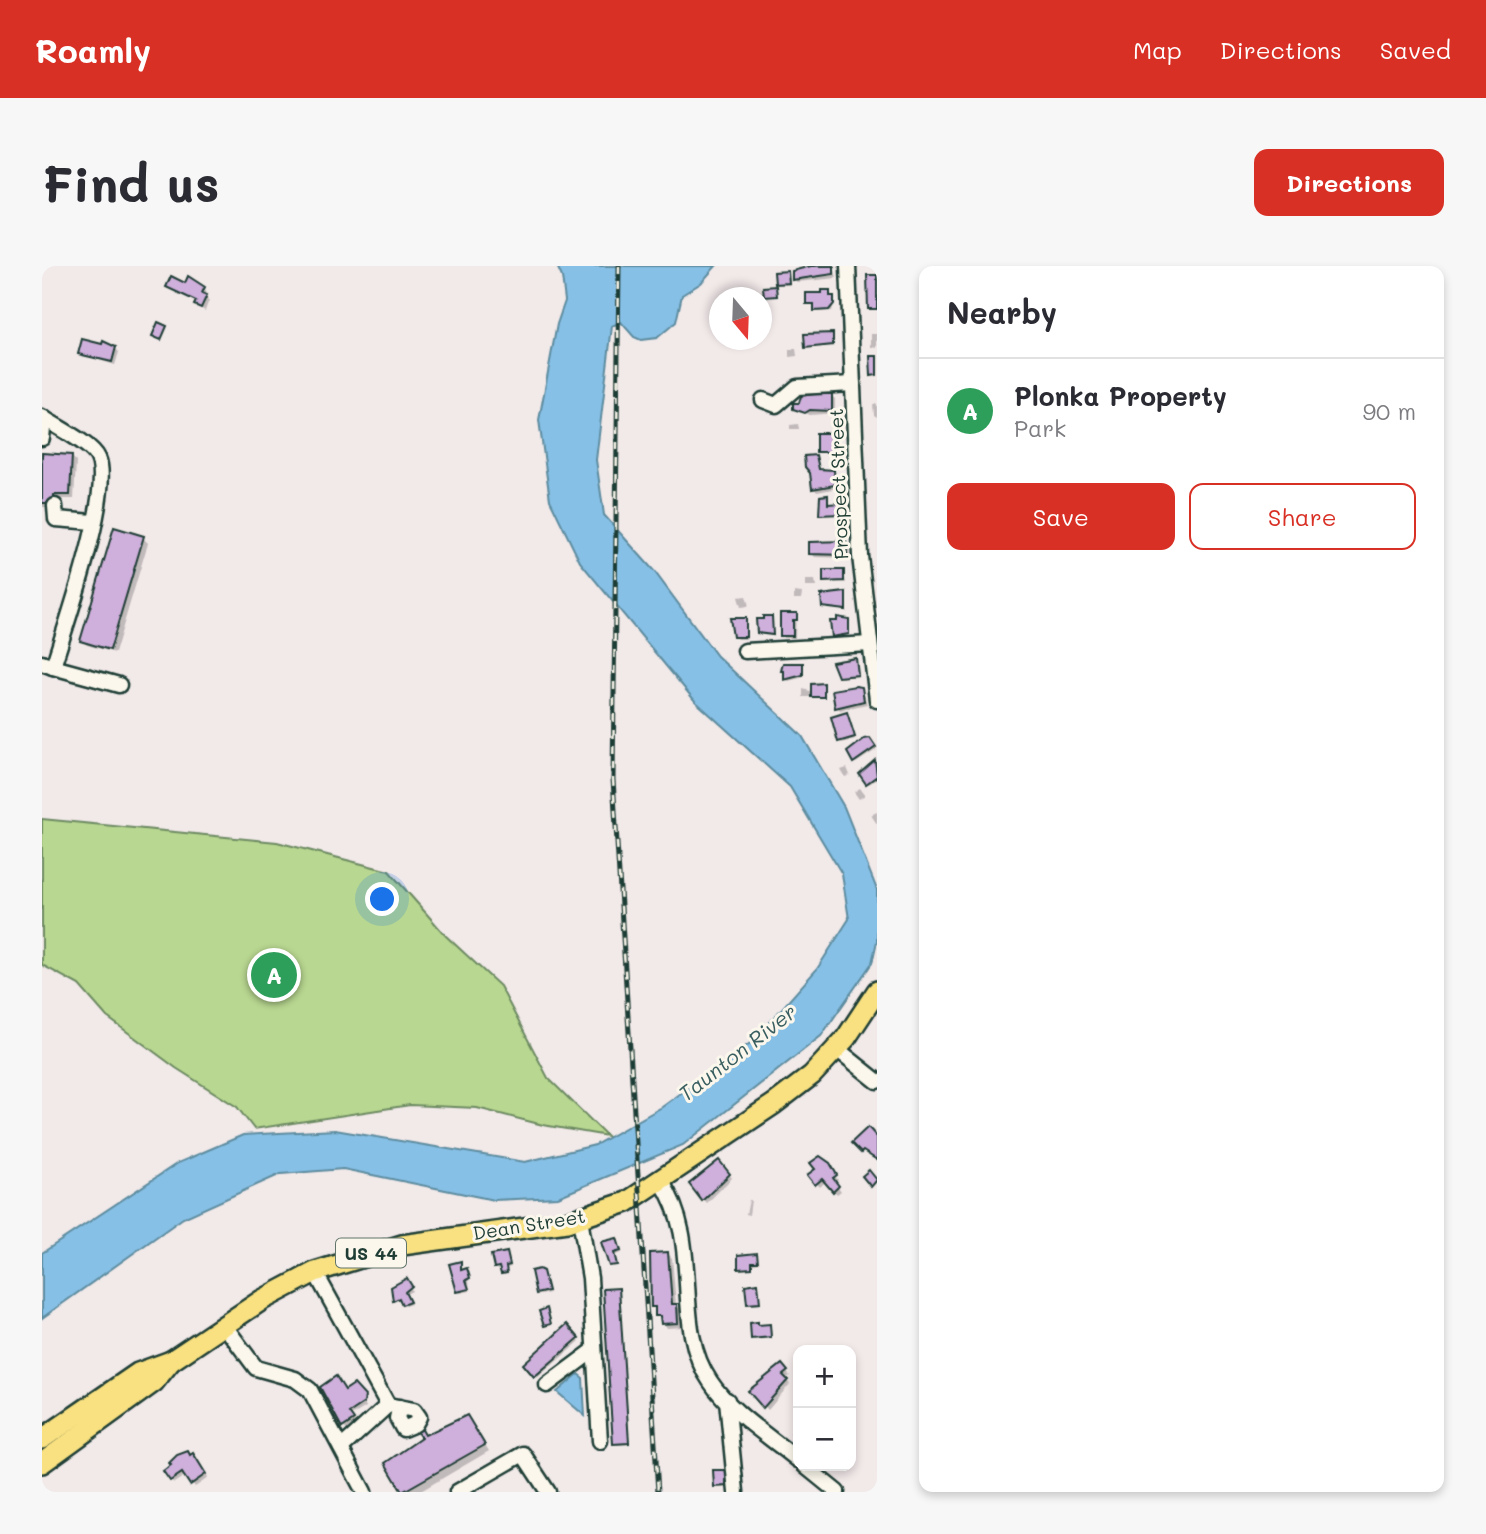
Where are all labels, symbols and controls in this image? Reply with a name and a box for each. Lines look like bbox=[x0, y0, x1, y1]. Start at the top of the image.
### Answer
text: Roamly bbox=[35, 28, 151, 71]
text: Map bbox=[1133, 34, 1182, 65]
text: Directions bbox=[1220, 34, 1342, 65]
text: Saved bbox=[1380, 34, 1451, 65]
button: Directions bbox=[1254, 149, 1444, 216]
text: Find us bbox=[42, 151, 220, 214]
north arrow bbox=[709, 287, 772, 350]
text: Nearby bbox=[947, 292, 1057, 332]
text: Plonka Property bbox=[1014, 379, 1227, 413]
text: A bbox=[962, 396, 978, 426]
text: 90 m bbox=[1363, 396, 1416, 426]
street label: Prospect Street bbox=[823, 408, 853, 560]
text: Park bbox=[1014, 413, 1066, 443]
button: Save bbox=[947, 483, 1175, 550]
button: Share bbox=[1189, 483, 1416, 550]
your location bbox=[365, 882, 399, 916]
pin: A bbox=[251, 949, 297, 1001]
water label: Taunton River bbox=[673, 997, 801, 1107]
street label: Dean Street bbox=[471, 1203, 587, 1245]
road number: US 44 bbox=[336, 1238, 406, 1268]
map controls bbox=[793, 1345, 856, 1471]
button: + bbox=[793, 1345, 856, 1408]
button: − bbox=[793, 1408, 856, 1471]

